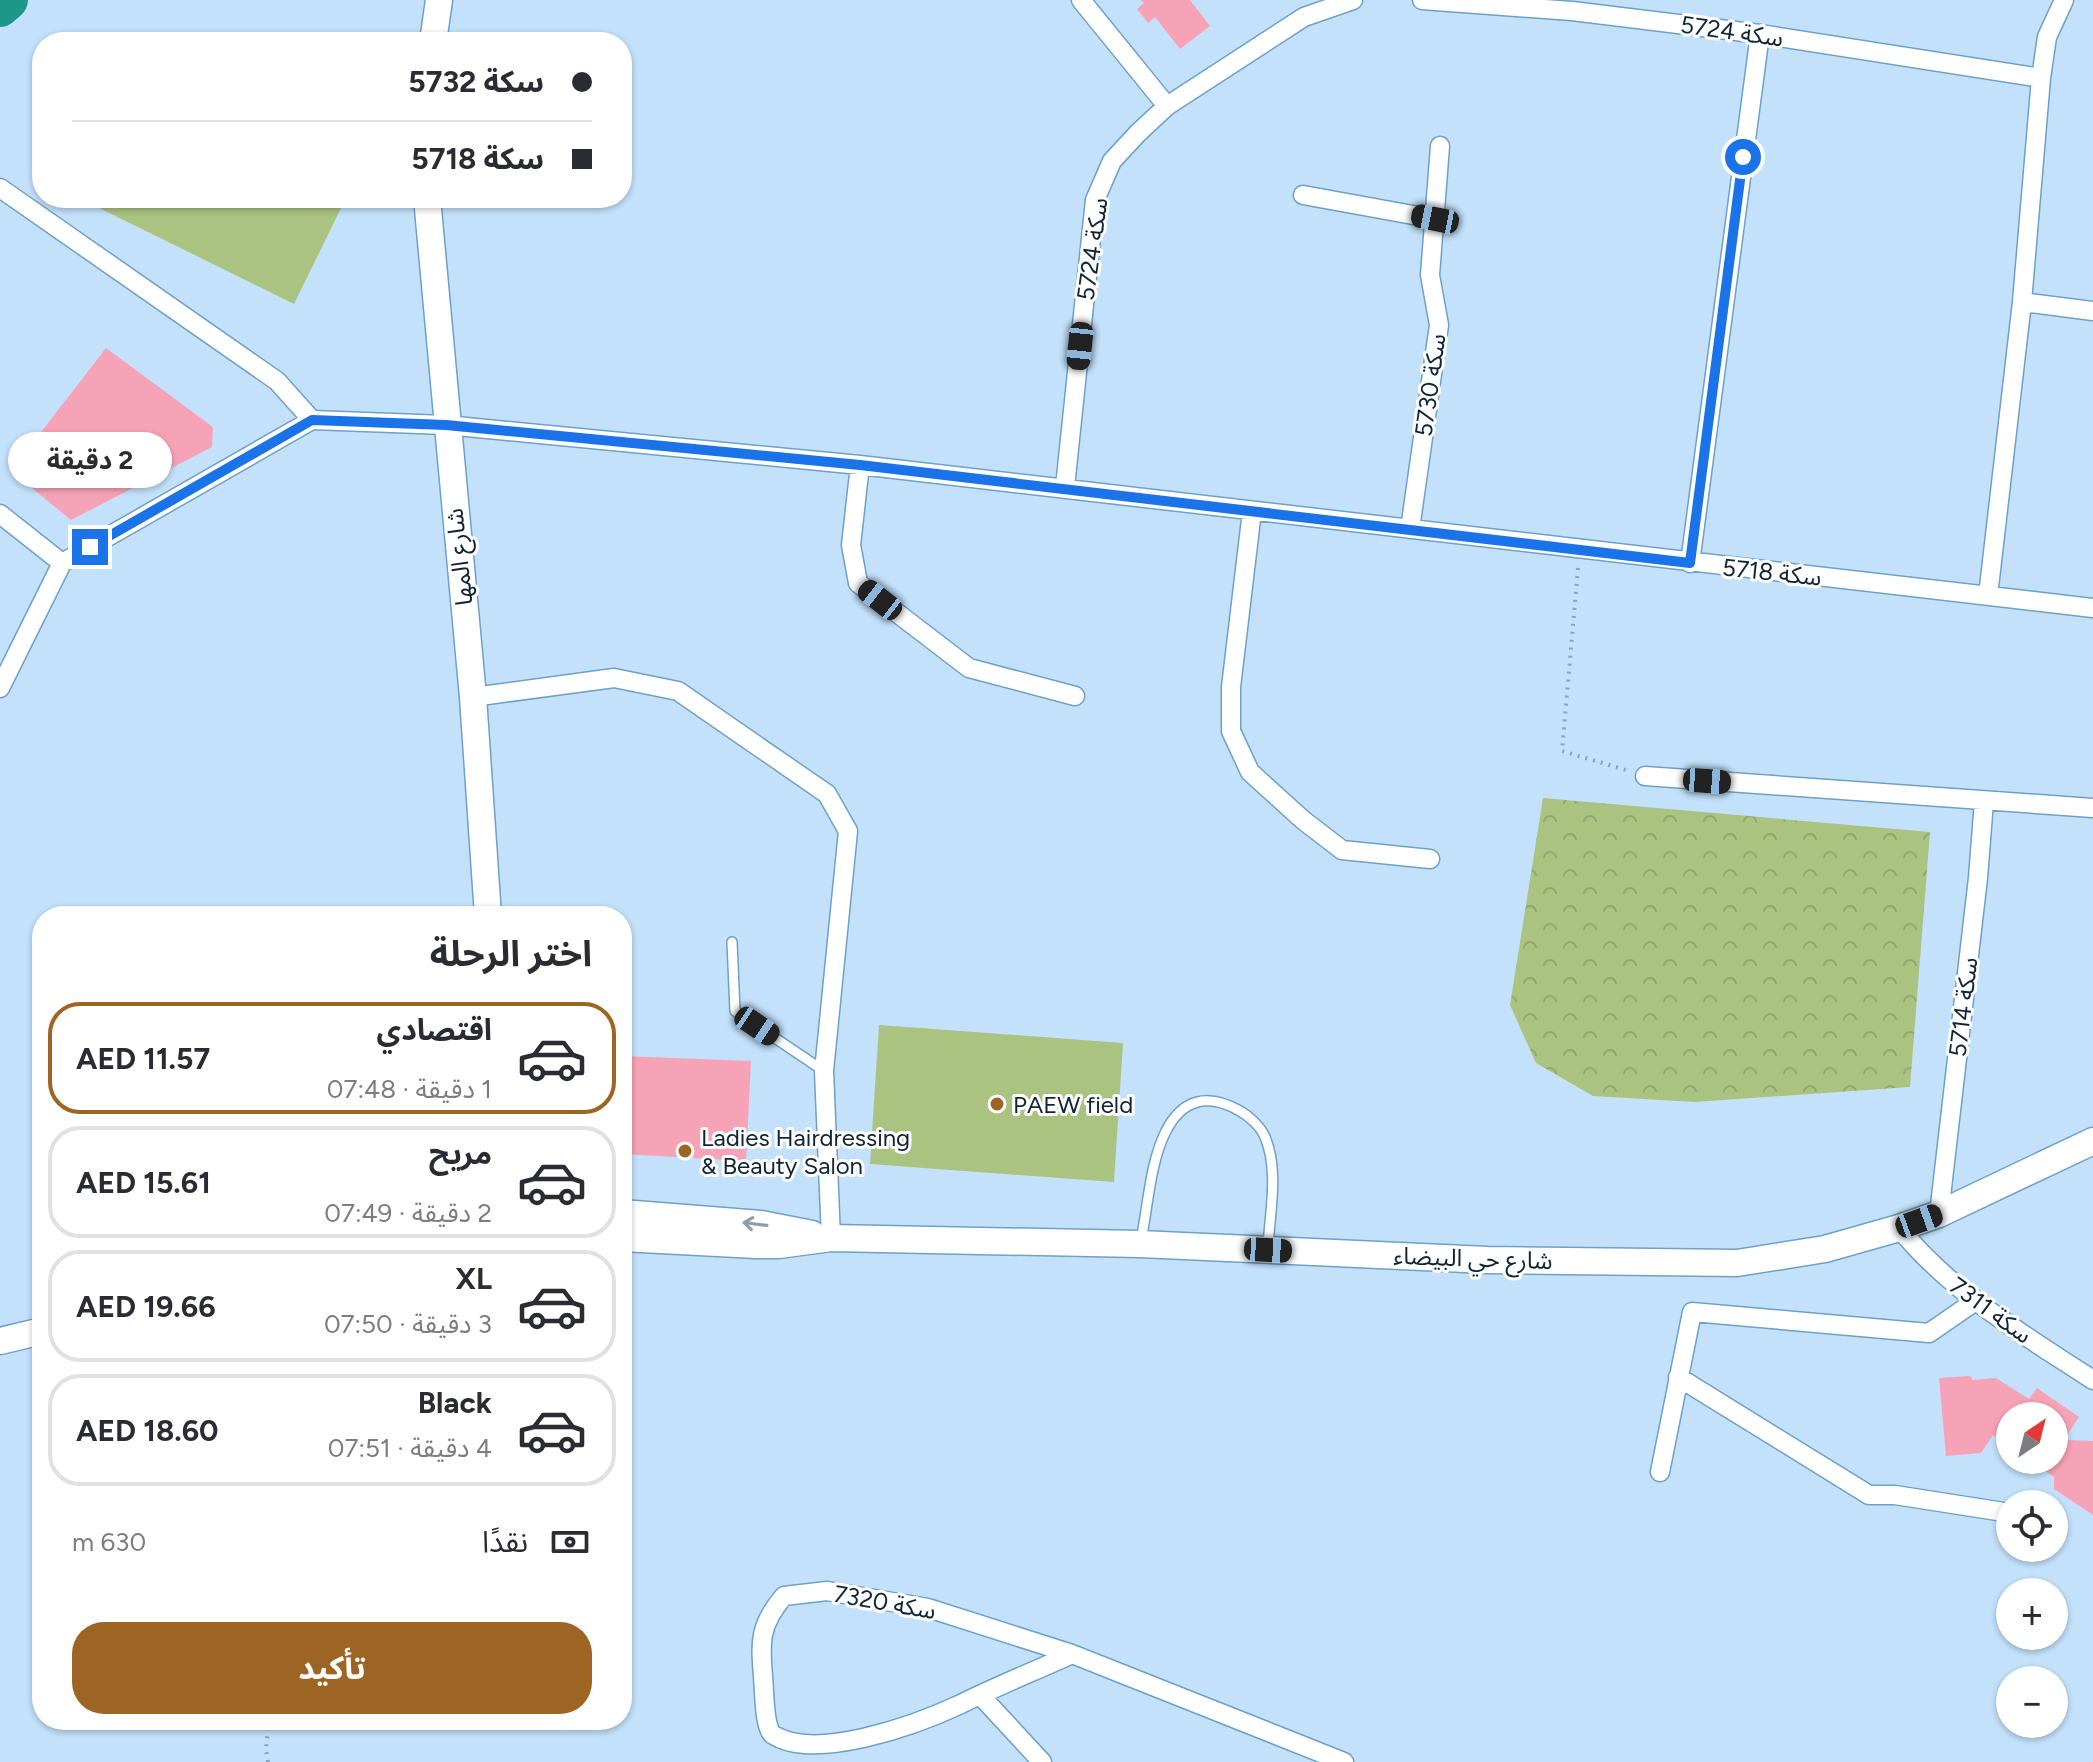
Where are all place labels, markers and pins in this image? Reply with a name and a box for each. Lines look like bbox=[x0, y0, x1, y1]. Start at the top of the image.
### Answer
place label: PAEW field bbox=[1013, 1090, 1133, 1119]
marker: PAEW field bbox=[988, 1095, 1006, 1113]
place label: Ladies Hairdressing & Beauty Salon bbox=[701, 1123, 910, 1180]
marker: Ladies Hairdressing & Beauty Salon bbox=[676, 1142, 694, 1160]

